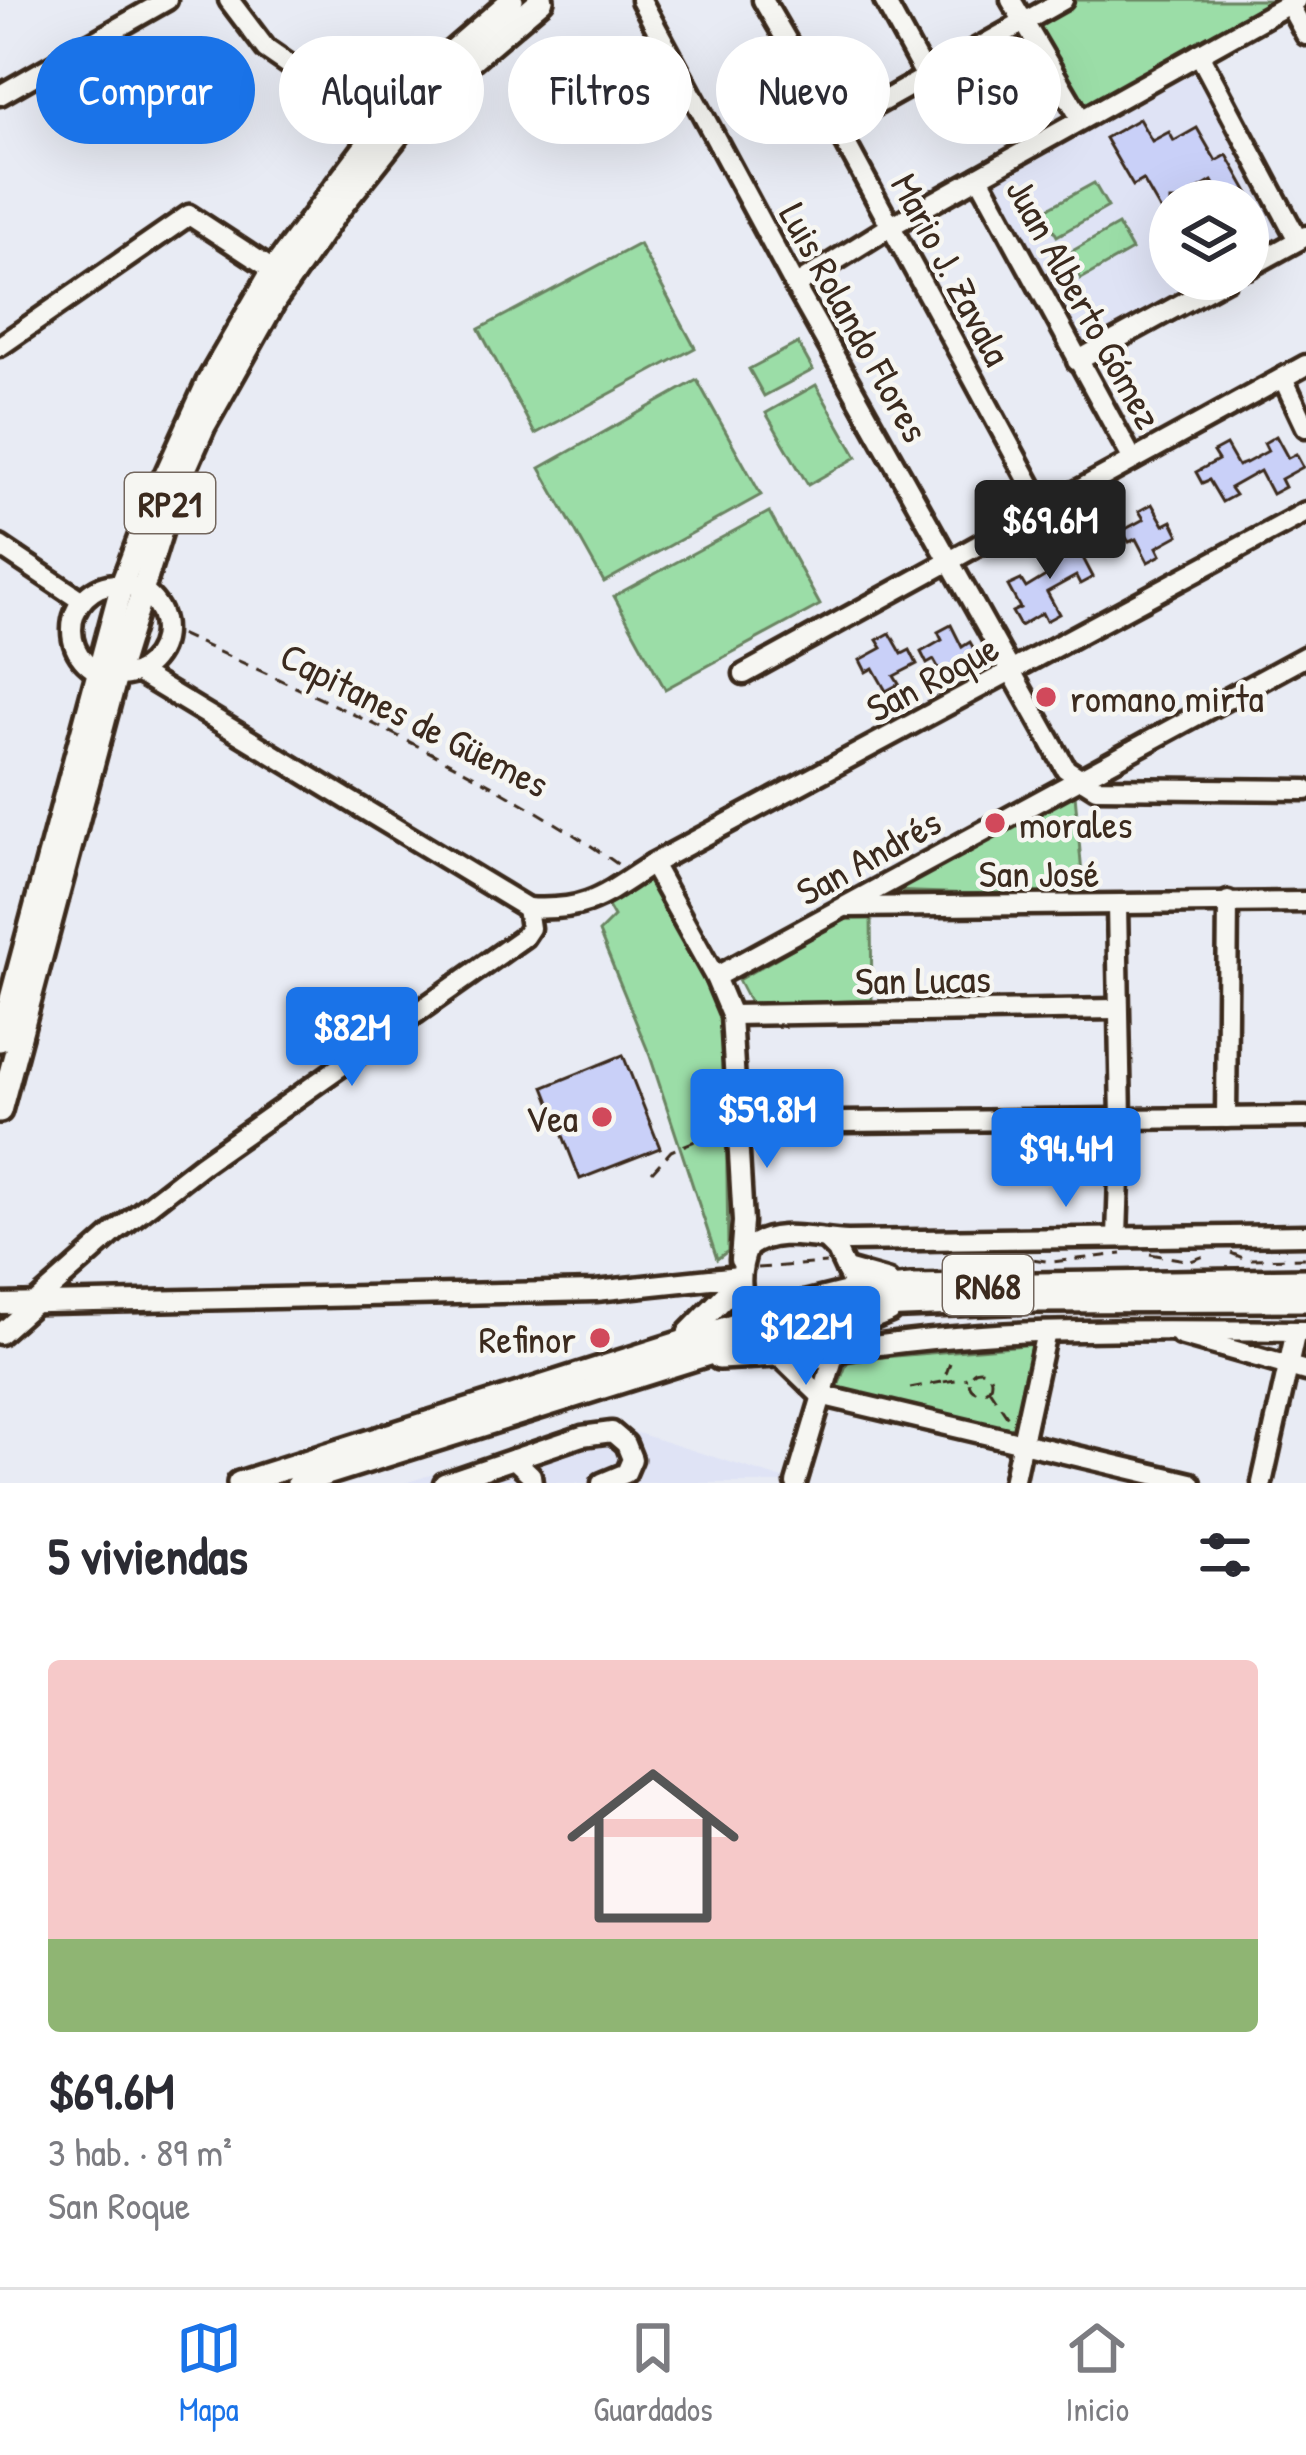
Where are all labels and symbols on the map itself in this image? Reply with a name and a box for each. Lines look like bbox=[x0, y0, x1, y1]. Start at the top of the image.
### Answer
street label: Mario J. Zavala bbox=[879, 164, 1025, 374]
street label: Juan Alberto Gómez bbox=[994, 168, 1176, 438]
street label: Luis Rolando Flores bbox=[767, 193, 943, 451]
road number: RP21 bbox=[125, 473, 215, 533]
pin: $69.6M bbox=[952, 480, 1148, 582]
street label: San Roque bbox=[857, 620, 1007, 734]
street label: Capitanes de Güemes bbox=[272, 629, 558, 809]
place label: romano mirta bbox=[1070, 671, 1264, 724]
marker: romano mirta bbox=[1033, 684, 1059, 710]
street label: San Andrés bbox=[786, 795, 950, 917]
place label: morales bbox=[1019, 797, 1132, 850]
marker: morales bbox=[982, 810, 1008, 836]
street label: San José bbox=[979, 846, 1099, 899]
street label: San Lucas bbox=[855, 951, 991, 1007]
pin: $82M bbox=[281, 987, 423, 1089]
pin: $59.8M bbox=[669, 1069, 865, 1171]
place label: Vea bbox=[525, 1091, 578, 1144]
marker: Vea bbox=[589, 1104, 615, 1130]
pin: $94.4M bbox=[968, 1108, 1164, 1210]
road number: RN68 bbox=[943, 1255, 1033, 1315]
pin: $122M bbox=[722, 1286, 890, 1388]
place label: Refinor bbox=[479, 1312, 576, 1365]
marker: Refinor bbox=[587, 1325, 613, 1351]

